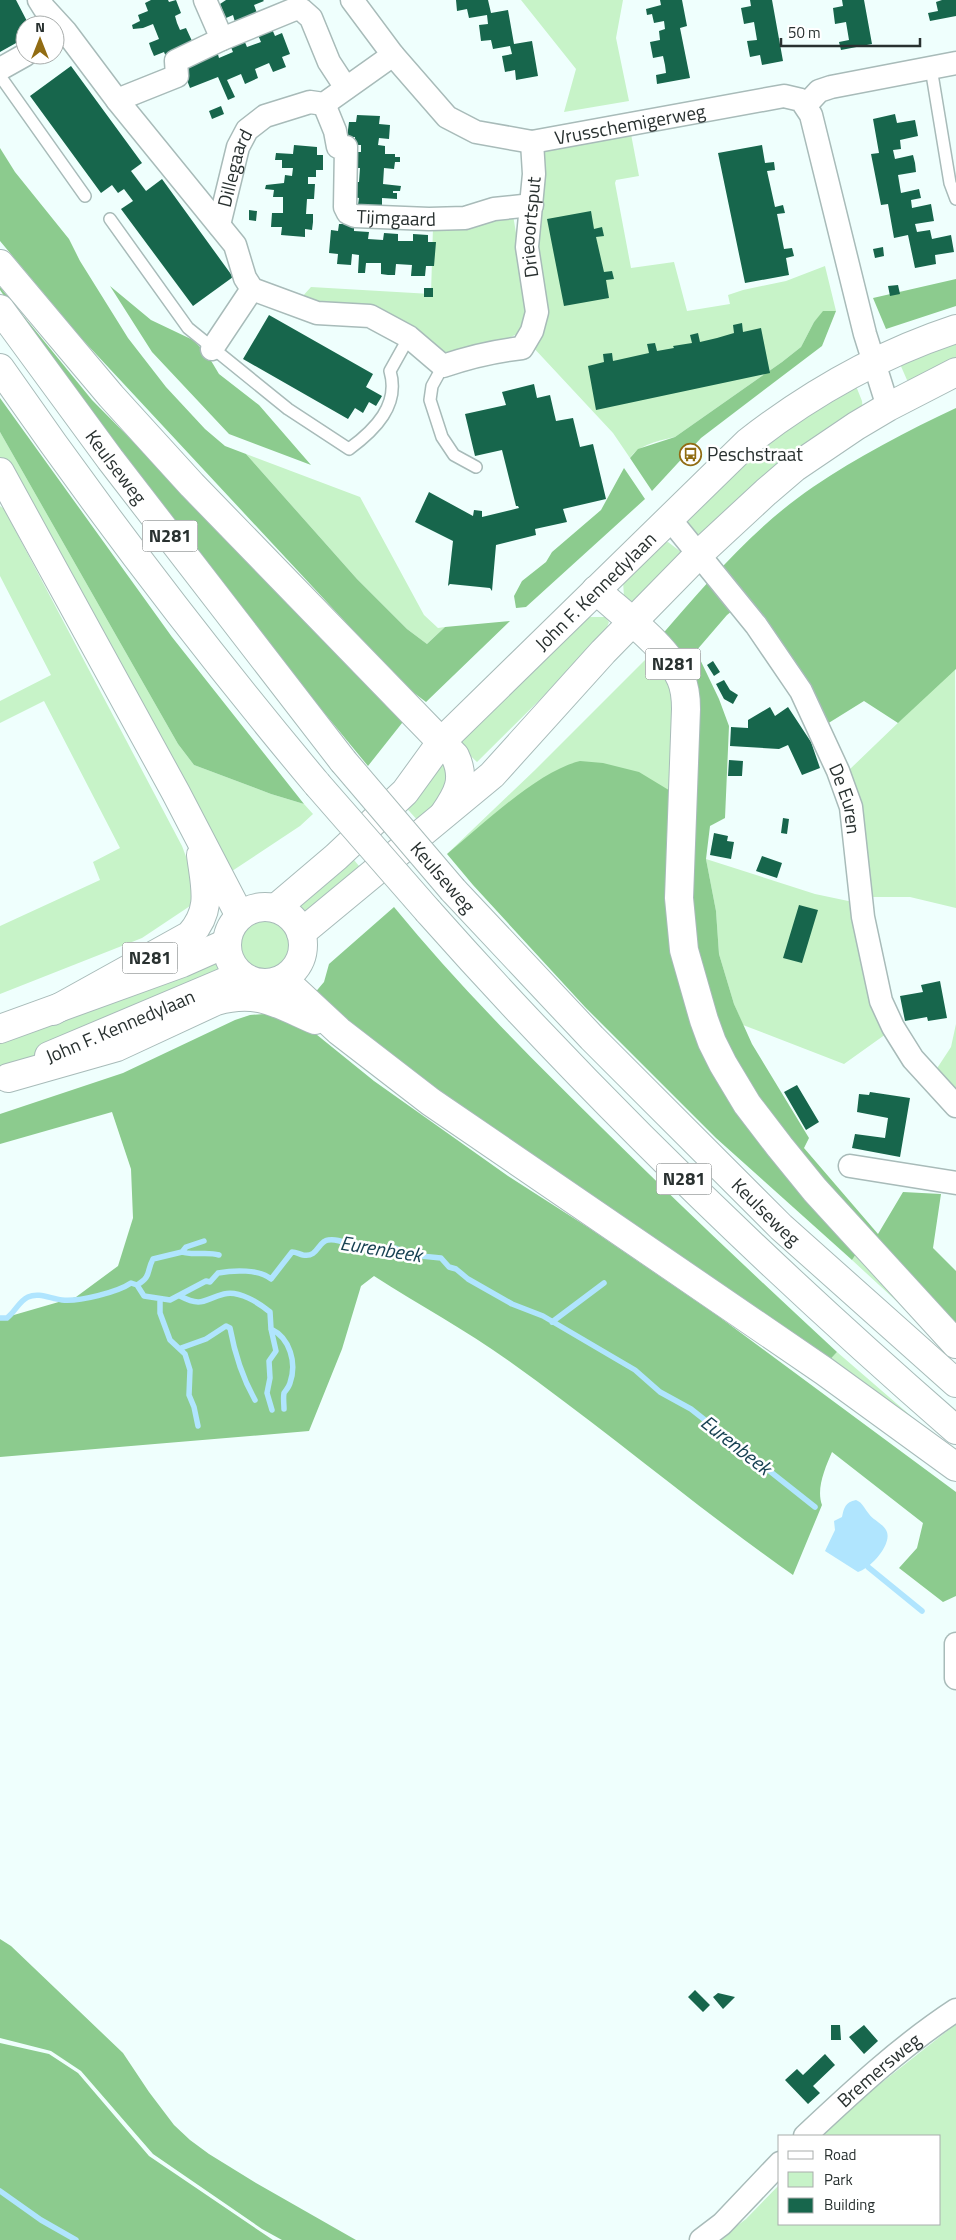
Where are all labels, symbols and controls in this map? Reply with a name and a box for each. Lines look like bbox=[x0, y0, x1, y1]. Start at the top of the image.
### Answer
north arrow bbox=[15, 15, 65, 65]
scale bar bbox=[781, 15, 920, 47]
text: N bbox=[35, 16, 45, 37]
text: 50 m bbox=[788, 21, 821, 44]
street label: Vrusschemigerweg bbox=[552, 96, 708, 152]
street label: Dillegaard bbox=[209, 123, 259, 210]
street label: Drieoortsput bbox=[512, 175, 548, 280]
street label: Tijmgaard bbox=[356, 201, 436, 233]
street label: Keulseweg bbox=[79, 423, 155, 510]
place label: Peschstraat bbox=[707, 439, 803, 468]
bus stop icon: Peschstraat bbox=[679, 442, 703, 466]
road number: N281 bbox=[142, 520, 198, 552]
street label: John F. Kennedylaan bbox=[528, 524, 662, 657]
road number: N281 bbox=[646, 649, 700, 680]
street label: De Euren bbox=[822, 758, 869, 836]
street label: Keulseweg bbox=[404, 834, 483, 919]
road number: N281 bbox=[122, 942, 178, 974]
street label: John F. Kennedylaan bbox=[41, 981, 199, 1070]
road number: N281 bbox=[656, 1164, 712, 1194]
street label: Keulseweg bbox=[725, 1171, 808, 1252]
water label: Eurenbeek bbox=[338, 1227, 426, 1271]
water label: Eurenbeek bbox=[694, 1407, 780, 1484]
street label: Bremersweg bbox=[830, 2025, 927, 2114]
legend bbox=[778, 2135, 941, 2225]
text: Road bbox=[824, 2143, 856, 2166]
text: Park bbox=[824, 2168, 853, 2191]
text: Building bbox=[824, 2193, 875, 2216]

